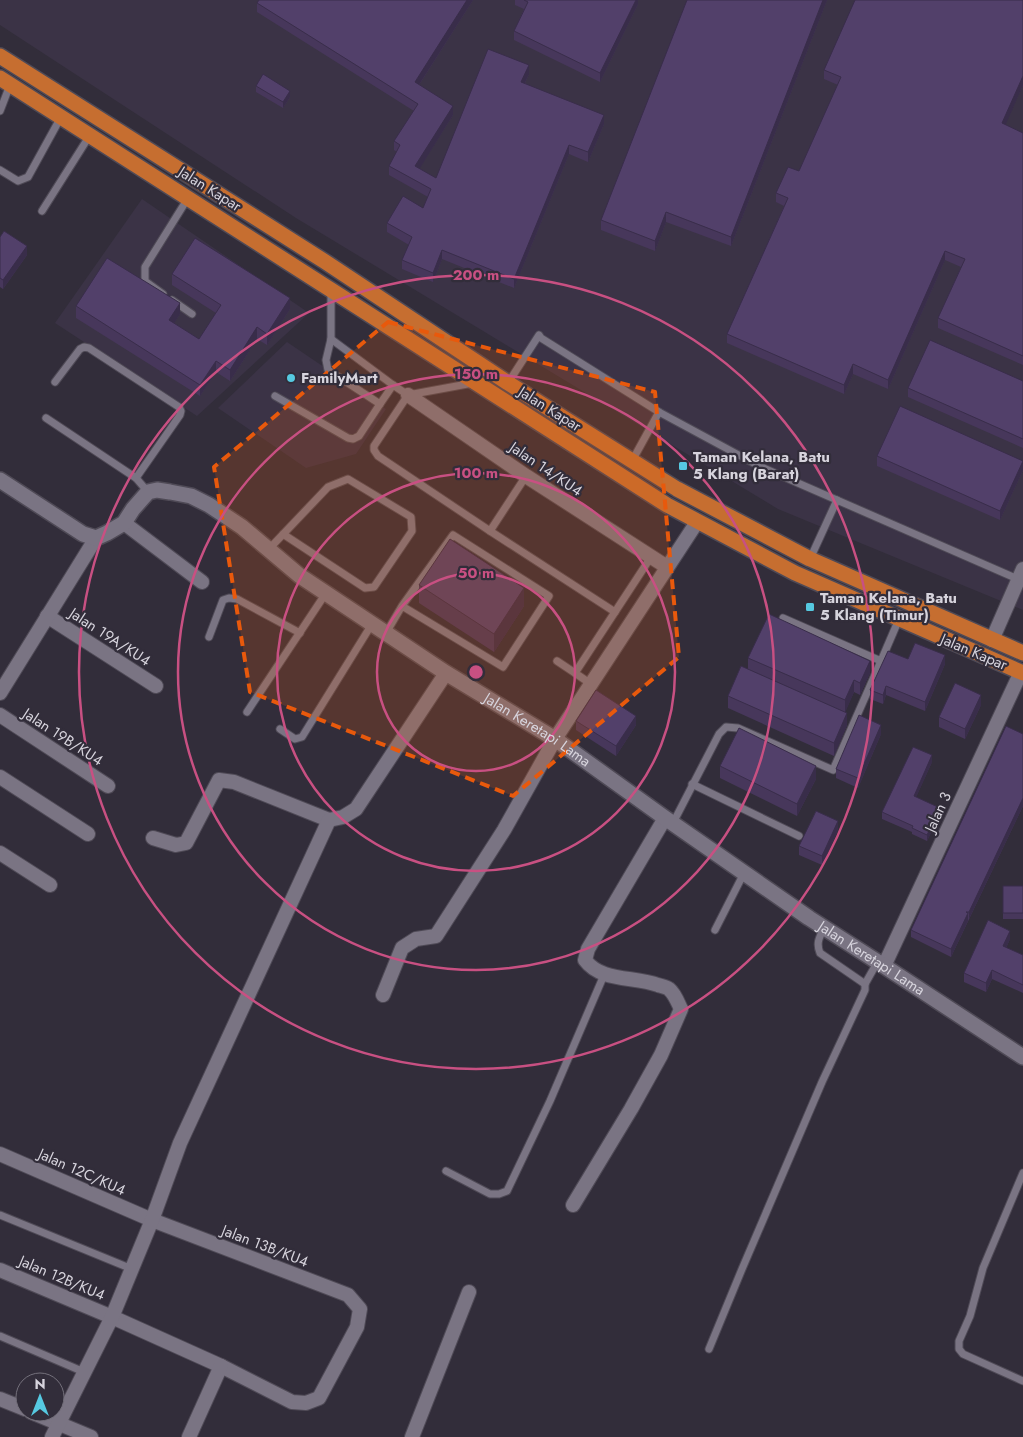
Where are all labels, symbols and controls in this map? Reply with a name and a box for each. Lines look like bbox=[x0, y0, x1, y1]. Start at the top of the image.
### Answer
street label: Jalan Kapar bbox=[173, 160, 246, 217]
text: 200 m bbox=[453, 264, 499, 286]
text: 150 m bbox=[454, 363, 498, 385]
place label: FamilyMart bbox=[301, 367, 378, 389]
marker: FamilyMart bbox=[285, 372, 297, 384]
street label: Jalan Kapar bbox=[513, 380, 586, 437]
street label: Jalan 14/KU4 bbox=[504, 435, 587, 502]
place label: Taman Kelana, Batu 5 Klang (Barat) bbox=[693, 446, 830, 485]
marker: Taman Kelana, Batu 5 Klang (Barat) bbox=[677, 460, 689, 472]
text: 100 m bbox=[454, 462, 498, 484]
text: 50 m bbox=[458, 562, 494, 584]
place label: Taman Kelana, Batu 5 Klang (Timur) bbox=[820, 587, 957, 626]
street label: Jalan 19A/KU4 bbox=[63, 601, 155, 672]
marker: Taman Kelana, Batu 5 Klang (Timur) bbox=[804, 601, 816, 613]
street label: Jalan Kapar bbox=[935, 627, 1012, 676]
centre of rings bbox=[467, 663, 485, 681]
street label: Jalan Keretapi Lama bbox=[478, 686, 595, 772]
street label: Jalan 19B/KU4 bbox=[17, 702, 108, 771]
street label: Jalan 3 bbox=[918, 788, 957, 838]
street label: Jalan Keretapi Lama bbox=[812, 915, 929, 1001]
street label: Jalan 12C/KU4 bbox=[33, 1142, 129, 1201]
street label: Jalan 13B/KU4 bbox=[217, 1219, 312, 1273]
street label: Jalan 12B/KU4 bbox=[14, 1249, 109, 1306]
north arrow bbox=[15, 1372, 65, 1422]
text: N bbox=[34, 1374, 46, 1394]

